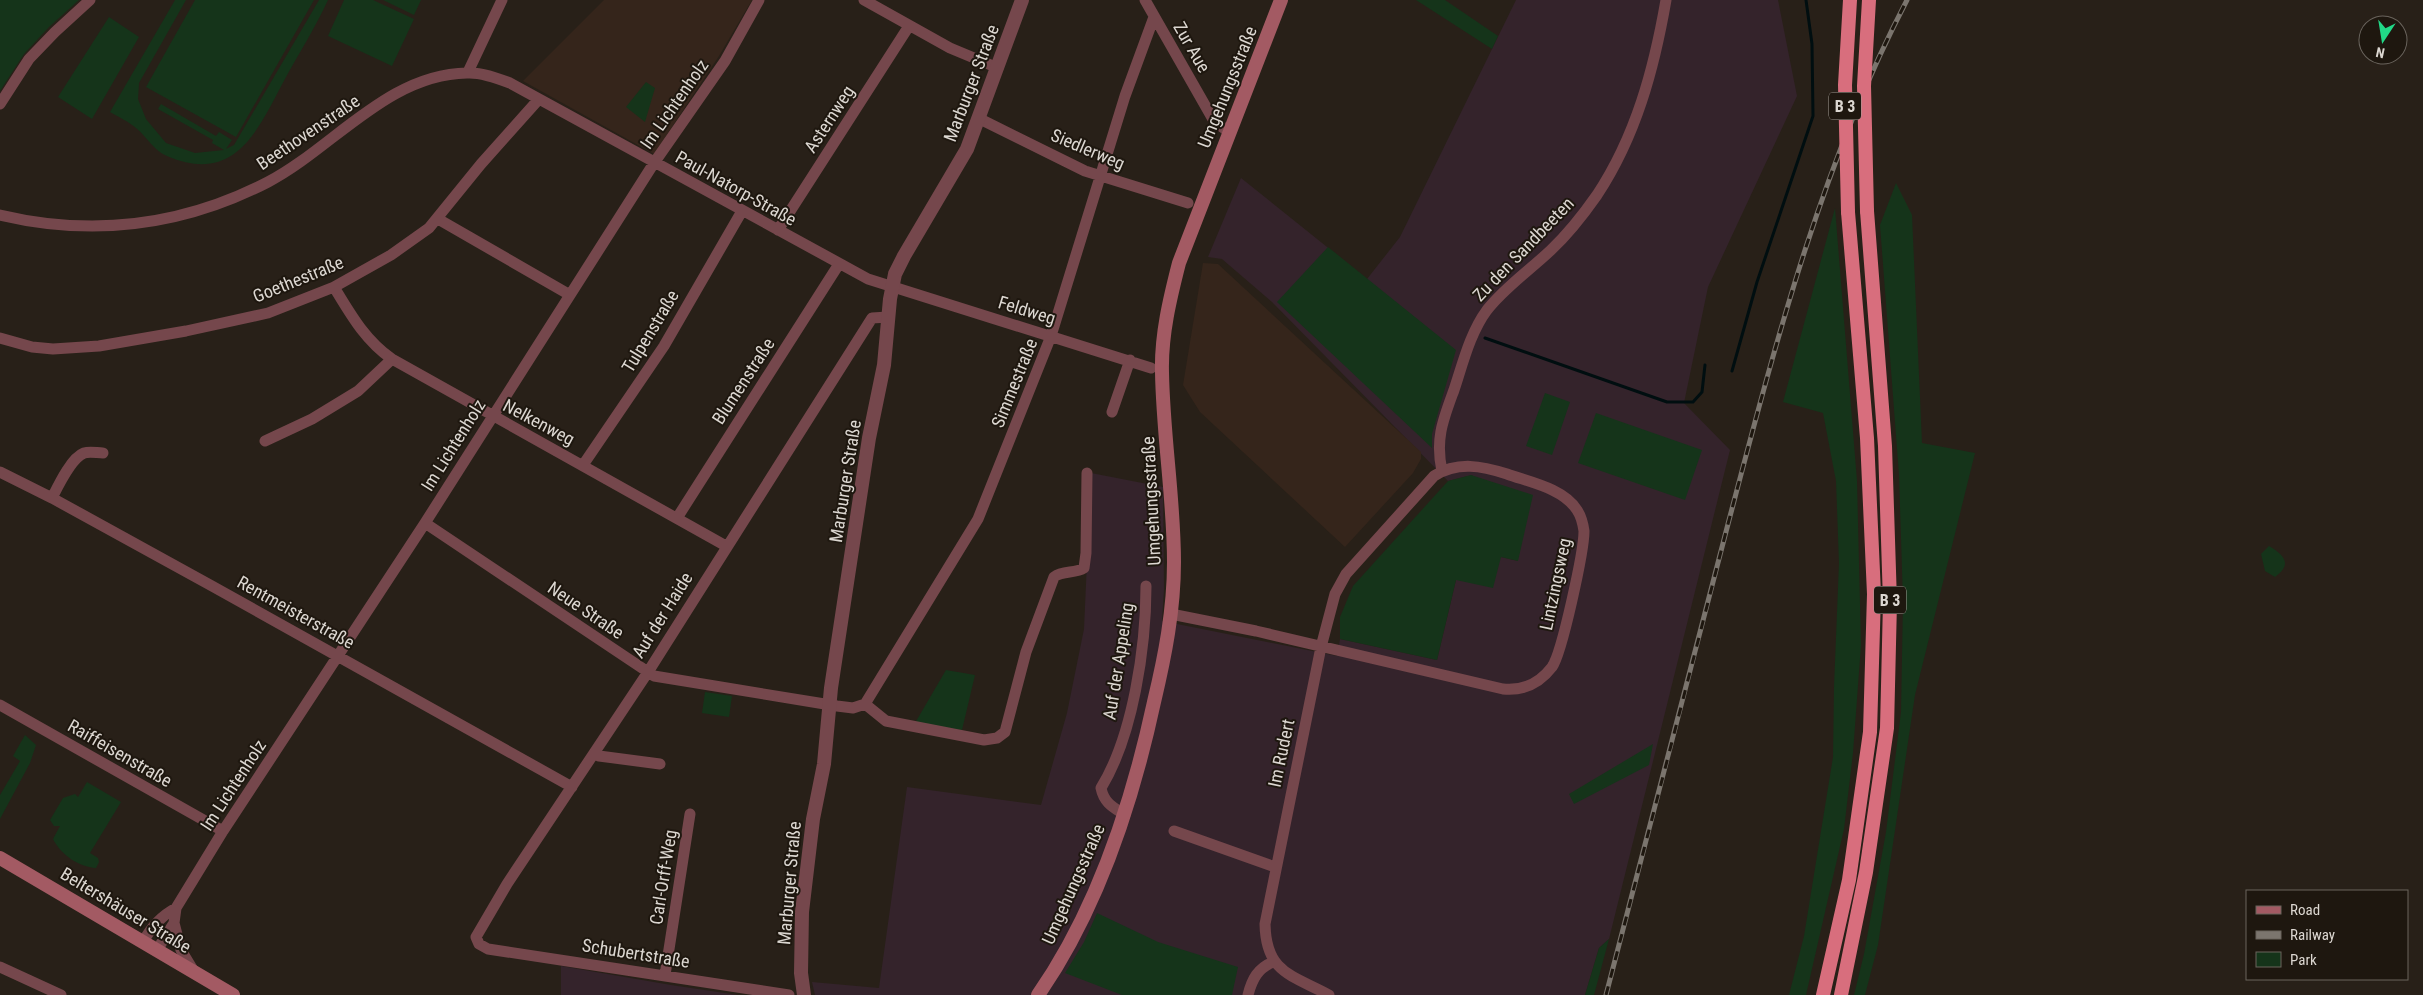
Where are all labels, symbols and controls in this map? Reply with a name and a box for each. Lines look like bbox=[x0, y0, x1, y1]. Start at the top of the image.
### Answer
north arrow bbox=[2358, 15, 2408, 65]
street label: Zur Aue bbox=[1169, 18, 1215, 76]
street label: Marburger Straße bbox=[939, 21, 1003, 145]
street label: Umgehungsstraße bbox=[1193, 23, 1261, 151]
text: N bbox=[2374, 44, 2386, 61]
street label: Im Lichtenholz bbox=[636, 55, 713, 153]
street label: Asternweg bbox=[800, 82, 858, 156]
street label: Beethovenstraße bbox=[253, 90, 363, 174]
road number: B 3 bbox=[1829, 92, 1861, 120]
street label: Siedlerweg bbox=[1048, 124, 1128, 174]
street label: Paul-Natorp-Straße bbox=[672, 146, 800, 230]
street label: Zu den Sandbeeten bbox=[1468, 193, 1578, 305]
street label: Goethestraße bbox=[250, 251, 346, 307]
street label: Tulpenstraße bbox=[617, 286, 683, 376]
street label: Feldweg bbox=[996, 291, 1058, 329]
street label: Blumenstraße bbox=[707, 334, 779, 428]
street label: Simmestraße bbox=[987, 335, 1041, 431]
street label: Nelkenweg bbox=[500, 394, 578, 450]
street label: Im Lichtenholz bbox=[417, 395, 490, 495]
street label: Marburger Straße bbox=[825, 418, 865, 544]
street label: Umgehungsstraße bbox=[1137, 436, 1165, 566]
street label: Lintzingsweg bbox=[1535, 536, 1575, 632]
street label: Auf der Haide bbox=[627, 568, 697, 662]
street label: Rentmeisterstraße bbox=[234, 571, 358, 653]
street label: Neue Straße bbox=[544, 577, 628, 643]
road number: B 3 bbox=[1874, 586, 1906, 614]
street label: Auf der Appeling bbox=[1098, 601, 1138, 721]
street label: Raiffeisenstraße bbox=[64, 715, 176, 791]
street label: Im Rudert bbox=[1264, 717, 1298, 789]
street label: Im Lichtenholz bbox=[196, 736, 270, 834]
street label: Marburger Straße bbox=[773, 820, 805, 946]
street label: Umgehungsstraße bbox=[1037, 821, 1109, 947]
street label: Carl-Orff-Weg bbox=[645, 828, 681, 926]
street label: Beltershäuser Straße bbox=[57, 863, 195, 957]
legend bbox=[2246, 890, 2408, 980]
text: Road bbox=[2290, 901, 2320, 919]
text: Railway bbox=[2290, 926, 2335, 944]
street label: Schubertstraße bbox=[581, 934, 691, 972]
text: Park bbox=[2290, 951, 2317, 969]

